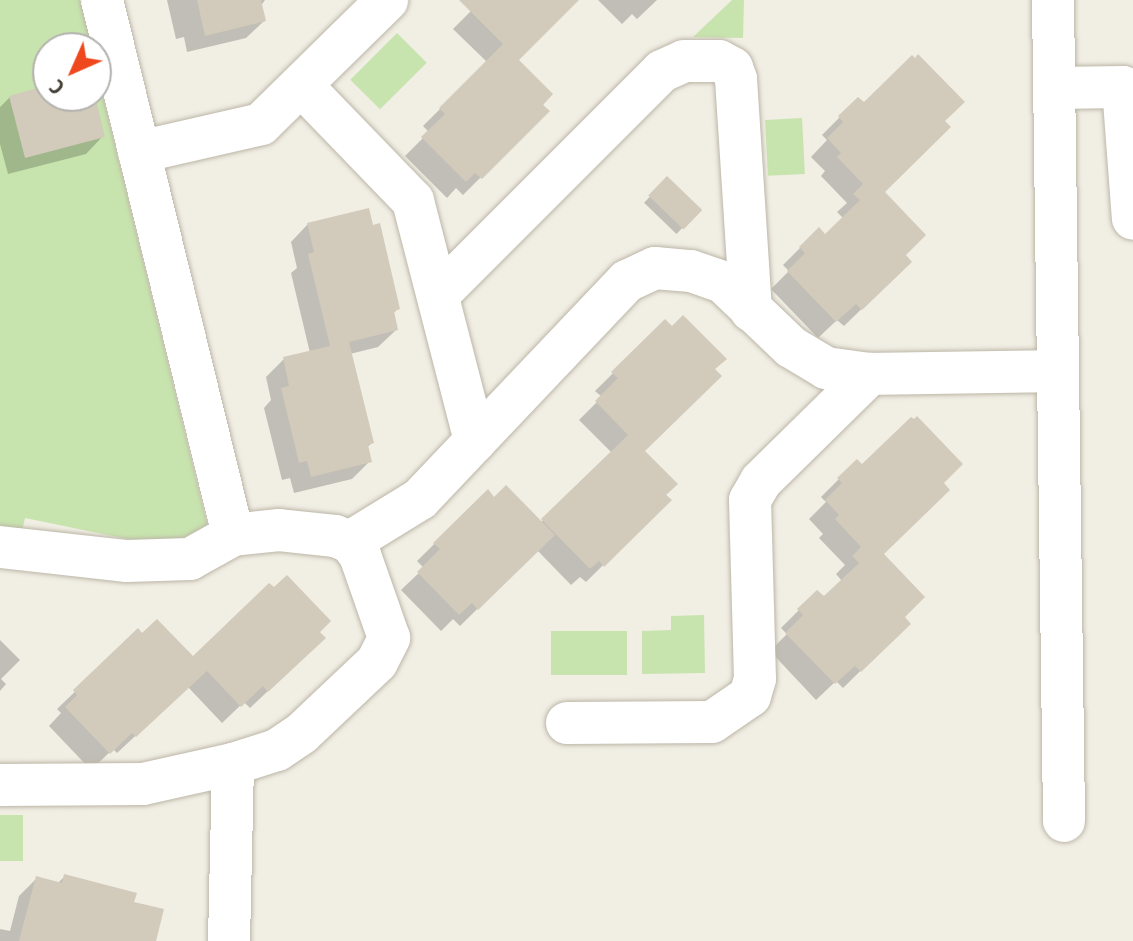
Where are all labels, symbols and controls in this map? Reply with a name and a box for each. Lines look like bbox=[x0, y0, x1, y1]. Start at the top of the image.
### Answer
north arrow bbox=[32, 32, 112, 112]
text: С bbox=[43, 74, 70, 101]

